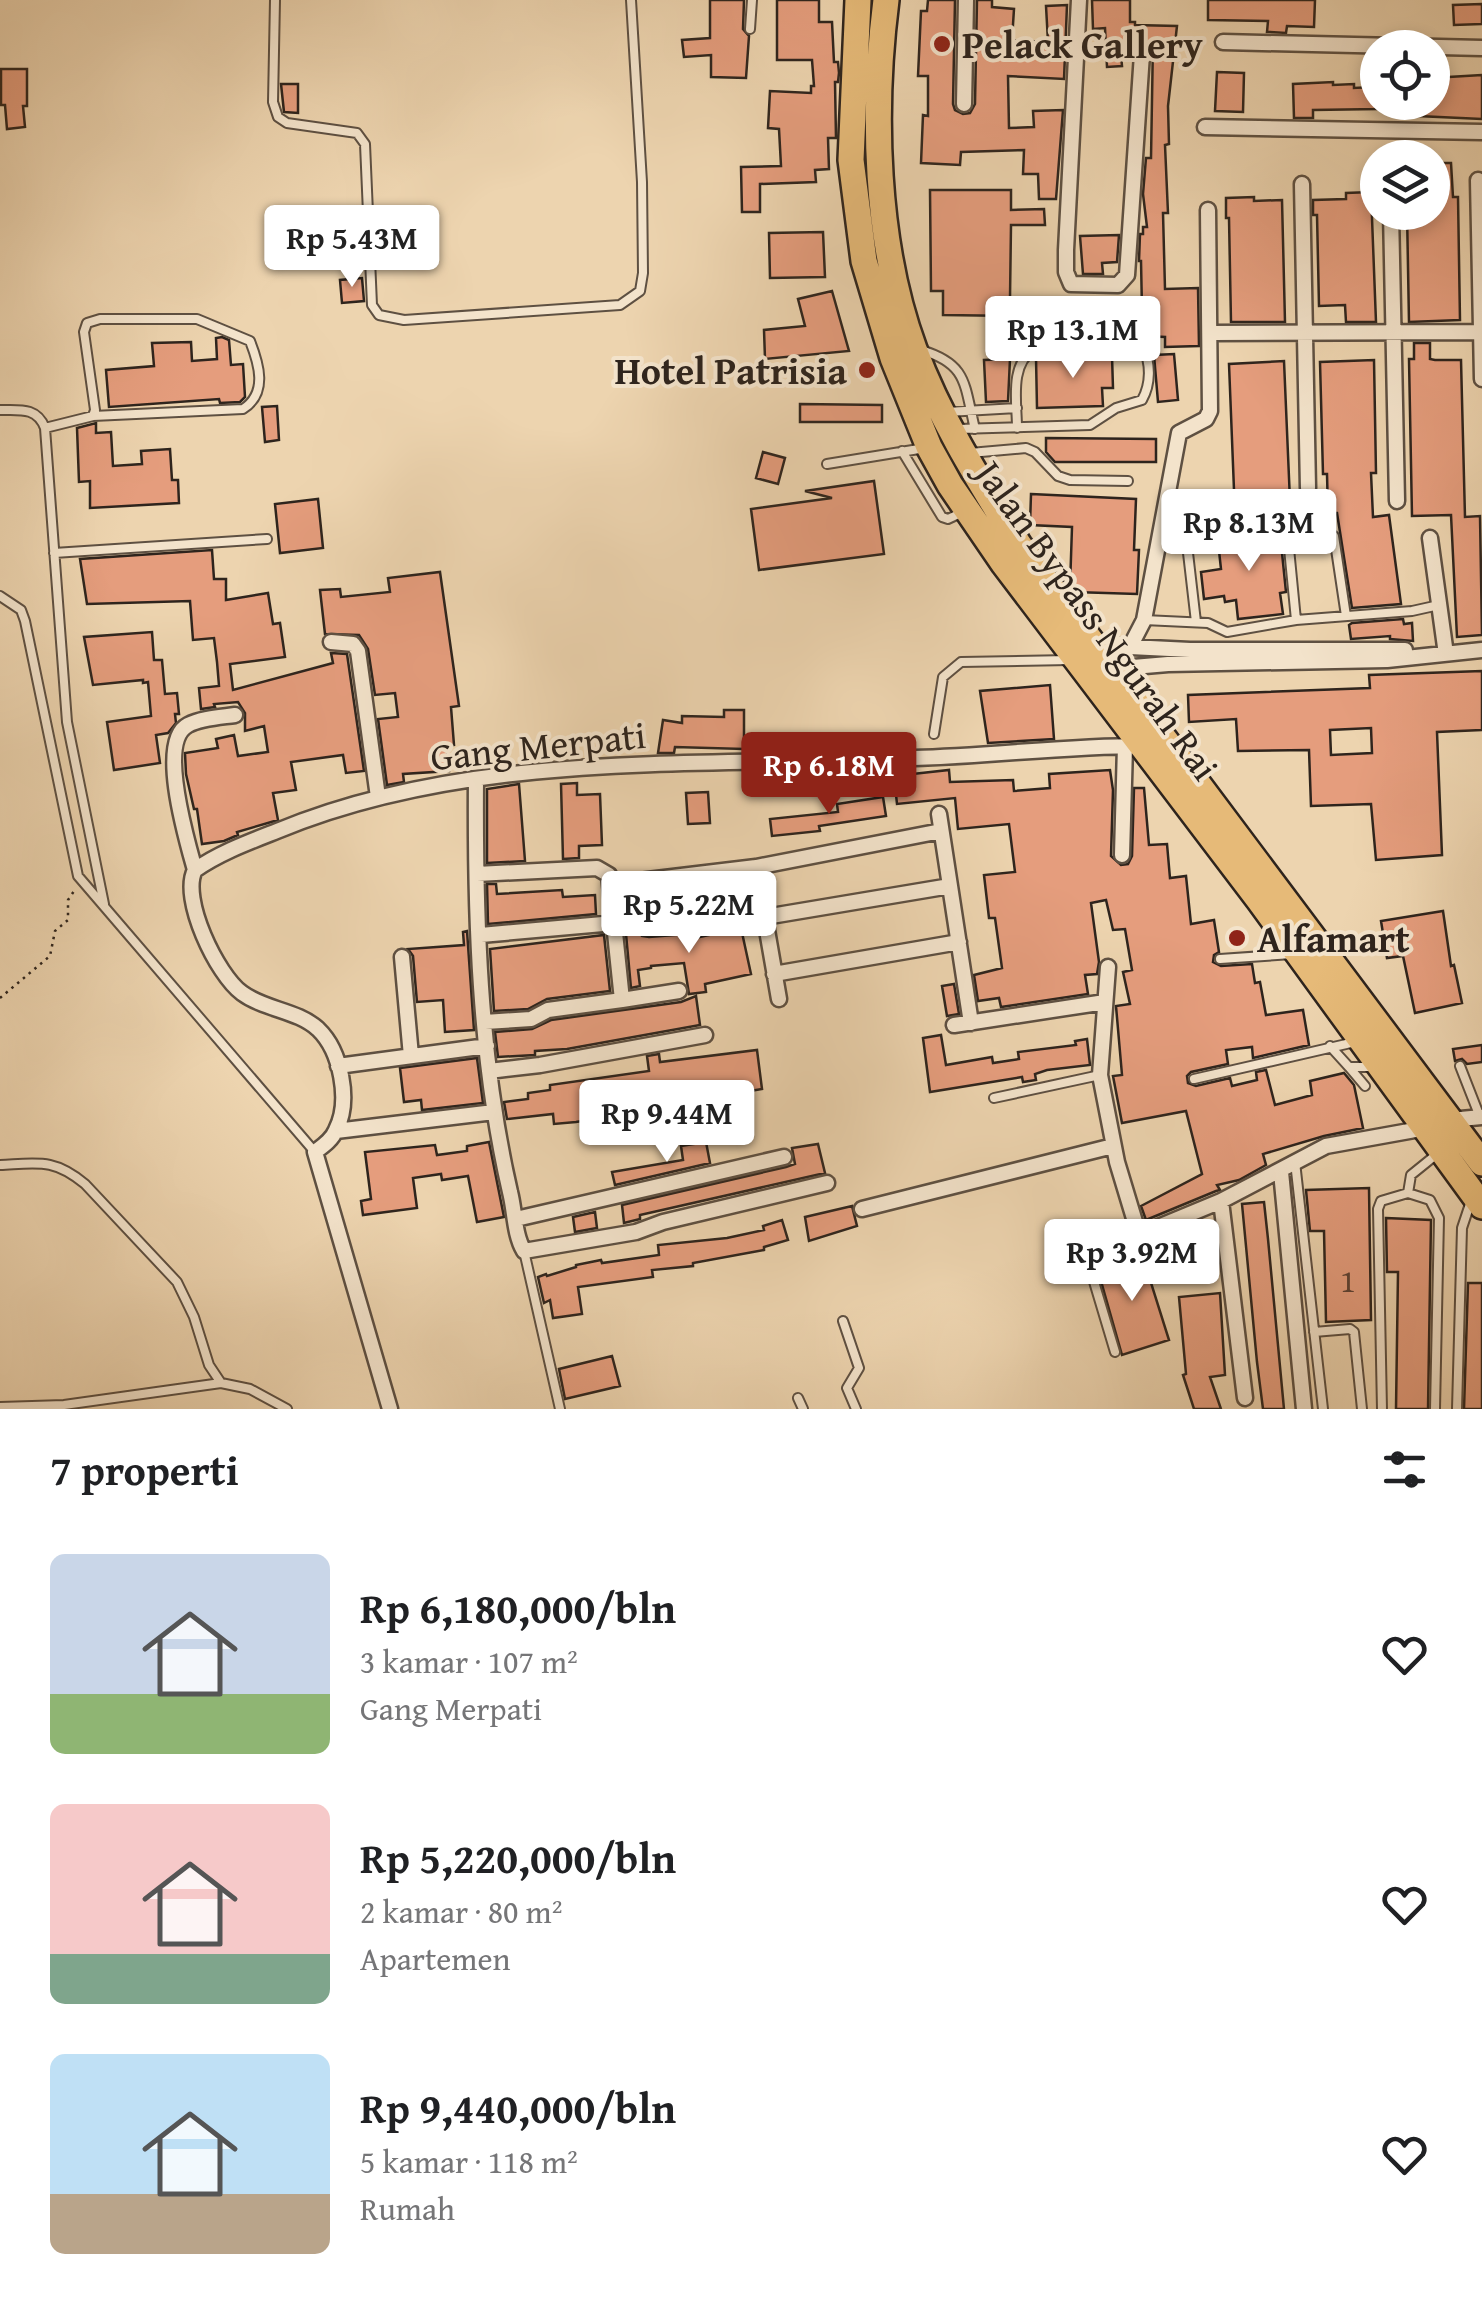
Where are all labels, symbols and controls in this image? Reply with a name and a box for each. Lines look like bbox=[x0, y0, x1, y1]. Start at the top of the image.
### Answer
place label: Pelack Gallery bbox=[962, 16, 1203, 72]
map controls bbox=[1360, 30, 1450, 230]
button: locate bbox=[1360, 30, 1450, 120]
marker: Pelack Gallery bbox=[931, 33, 953, 55]
button: layers bbox=[1360, 140, 1450, 230]
pin: Rp 5.43M bbox=[249, 205, 455, 290]
text: Rp 5.43M bbox=[286, 214, 418, 261]
pin: Rp 13.1M bbox=[970, 296, 1176, 381]
text: Rp 13.1M bbox=[1007, 305, 1139, 352]
place label: Hotel Patrisia bbox=[614, 342, 848, 398]
marker: Hotel Patrisia bbox=[856, 359, 878, 381]
street label: Jalan Bypass Ngurah Rai bbox=[960, 445, 1233, 792]
pin: Rp 8.13M bbox=[1146, 489, 1352, 574]
text: Rp 8.13M bbox=[1183, 498, 1315, 545]
street label: Gang Merpati bbox=[428, 706, 648, 784]
pin: Rp 6.18M bbox=[726, 732, 932, 817]
text: Rp 6.18M bbox=[763, 741, 895, 788]
pin: Rp 5.22M bbox=[586, 871, 792, 956]
text: Rp 5.22M bbox=[623, 880, 755, 927]
place label: Alfamart bbox=[1257, 910, 1410, 966]
marker: Alfamart bbox=[1226, 927, 1248, 949]
pin: Rp 9.44M bbox=[564, 1080, 770, 1165]
text: Rp 9.44M bbox=[601, 1089, 733, 1136]
pin: Rp 3.92M bbox=[1029, 1219, 1235, 1304]
text: Rp 3.92M bbox=[1066, 1228, 1198, 1275]
house number: 1 bbox=[1340, 1257, 1356, 1304]
text: 7 properti bbox=[50, 1439, 239, 1500]
icon: filters bbox=[1377, 1442, 1432, 1497]
text: Rp 6,180,000/bln bbox=[360, 1577, 676, 1638]
icon: home bbox=[130, 1594, 250, 1714]
icon: heart bbox=[1377, 1627, 1432, 1682]
text: 3 kamar · 107 m² bbox=[360, 1638, 578, 1685]
text: Gang Merpati bbox=[360, 1685, 542, 1732]
text: Rp 5,220,000/bln bbox=[360, 1827, 676, 1888]
icon: home bbox=[130, 1844, 250, 1964]
icon: heart bbox=[1377, 1877, 1432, 1932]
text: 2 kamar · 80 m² bbox=[360, 1888, 562, 1935]
text: Apartemen bbox=[360, 1935, 510, 1982]
text: Rp 9,440,000/bln bbox=[360, 2077, 676, 2138]
icon: home bbox=[130, 2094, 250, 2214]
icon: heart bbox=[1377, 2127, 1432, 2182]
text: 5 kamar · 118 m² bbox=[360, 2138, 578, 2185]
text: Rumah bbox=[360, 2185, 455, 2232]

